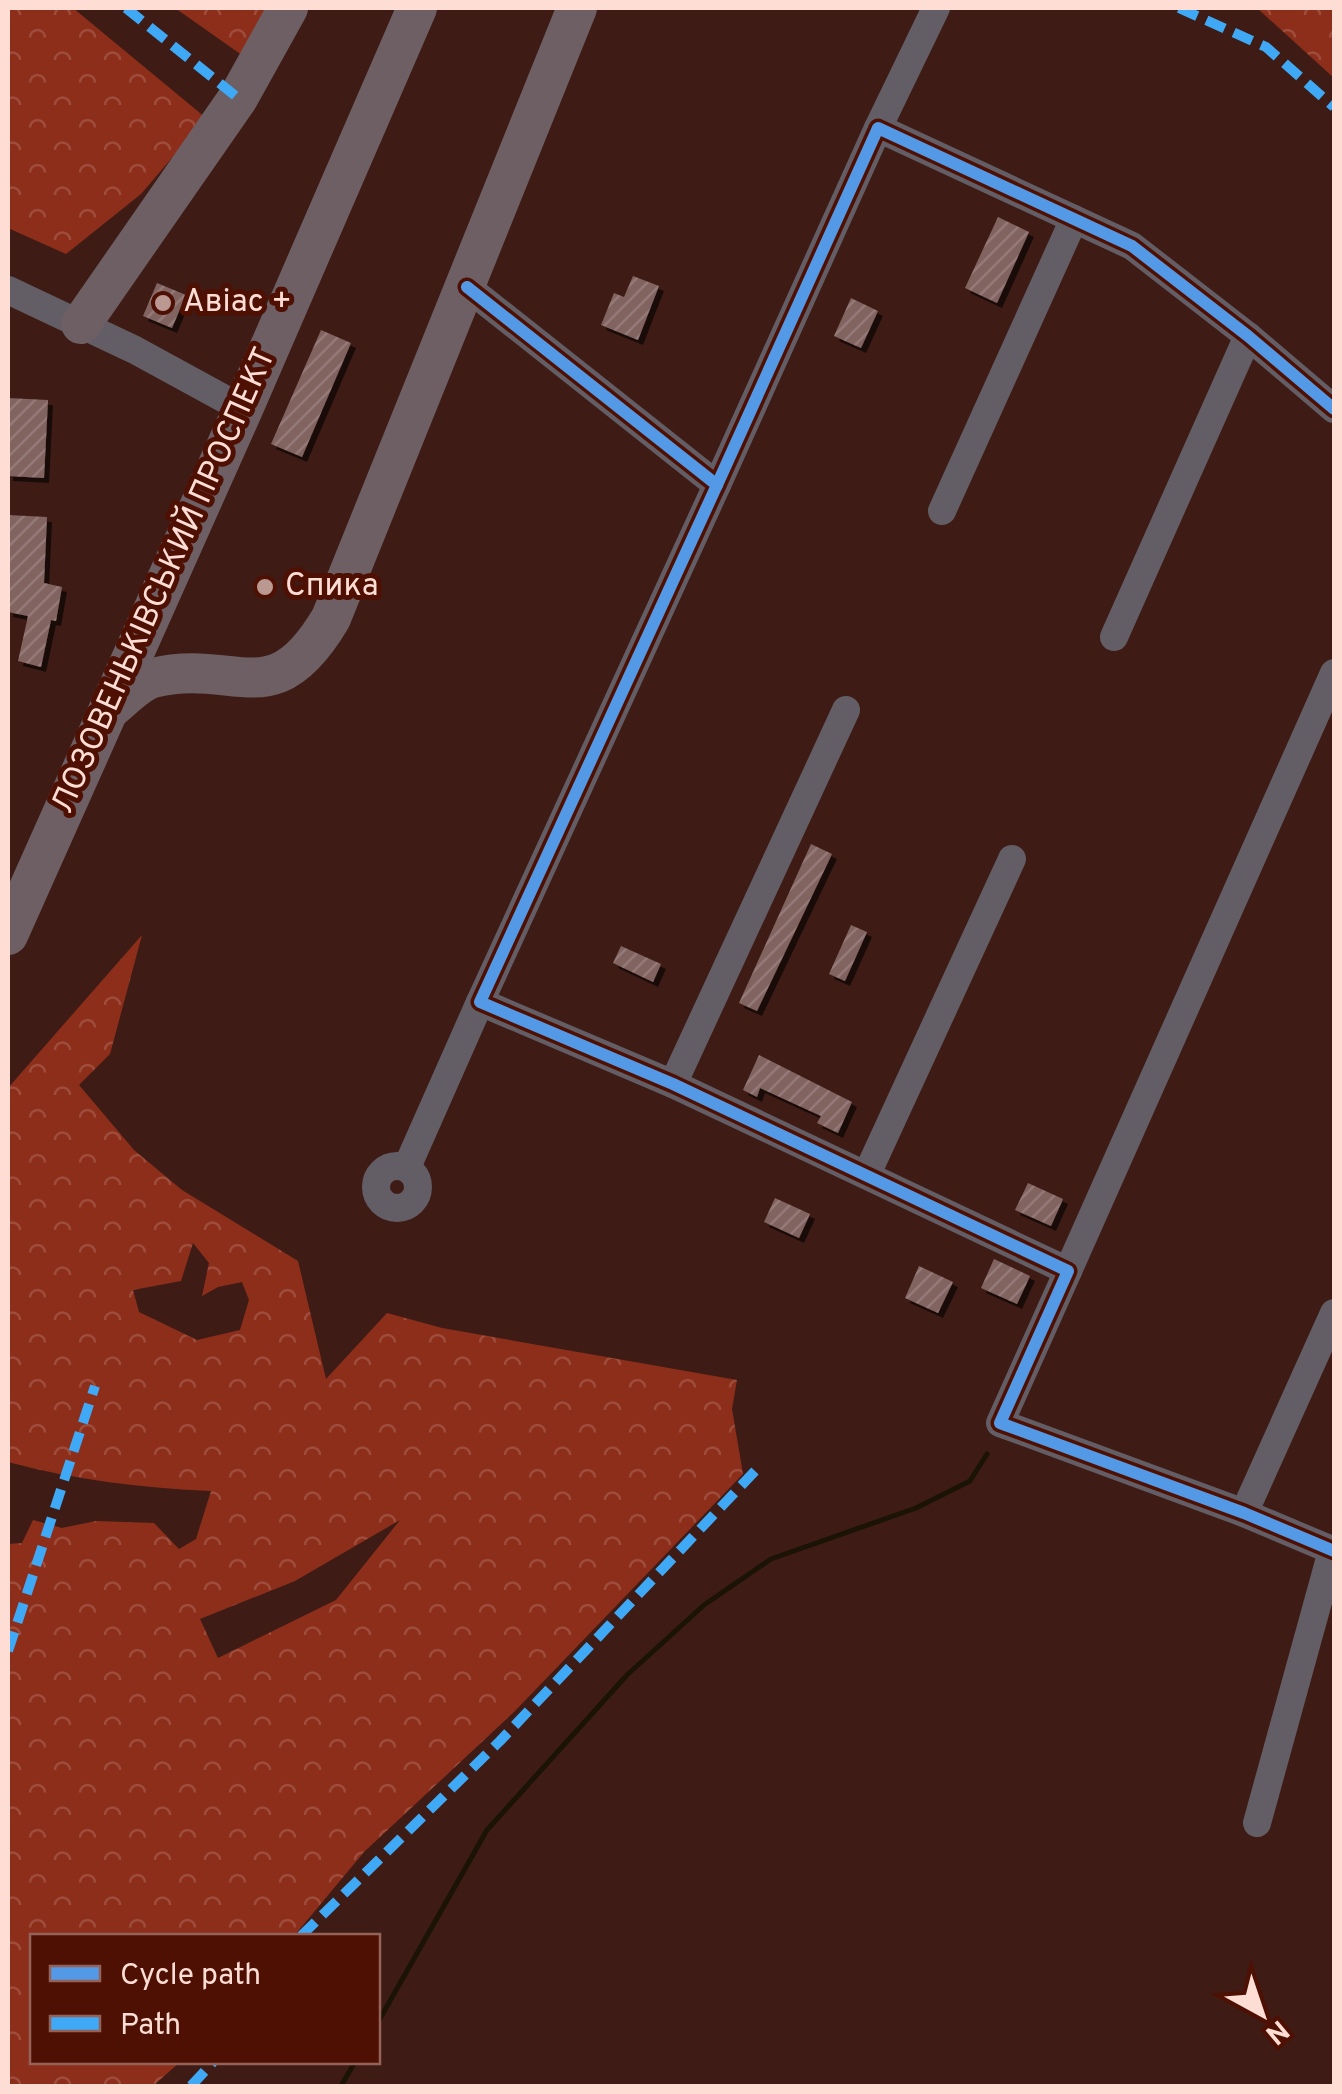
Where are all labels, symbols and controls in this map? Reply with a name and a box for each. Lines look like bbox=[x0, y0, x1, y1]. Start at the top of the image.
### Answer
place label: Авiас + bbox=[183, 283, 292, 323]
marker: Авiас + bbox=[152, 292, 174, 314]
street label: ЛОЗОВЕНЬКІВСЬКИЙ ПРОСПЕКТ bbox=[41, 341, 286, 820]
place label: Спика bbox=[285, 567, 379, 607]
marker: Спика bbox=[254, 576, 276, 598]
legend bbox=[30, 1934, 380, 2064]
text: Cycle path bbox=[120, 1958, 261, 1995]
north arrow bbox=[1212, 1964, 1312, 2064]
text: Path bbox=[120, 2008, 181, 2045]
text: N bbox=[1257, 2011, 1295, 2051]

